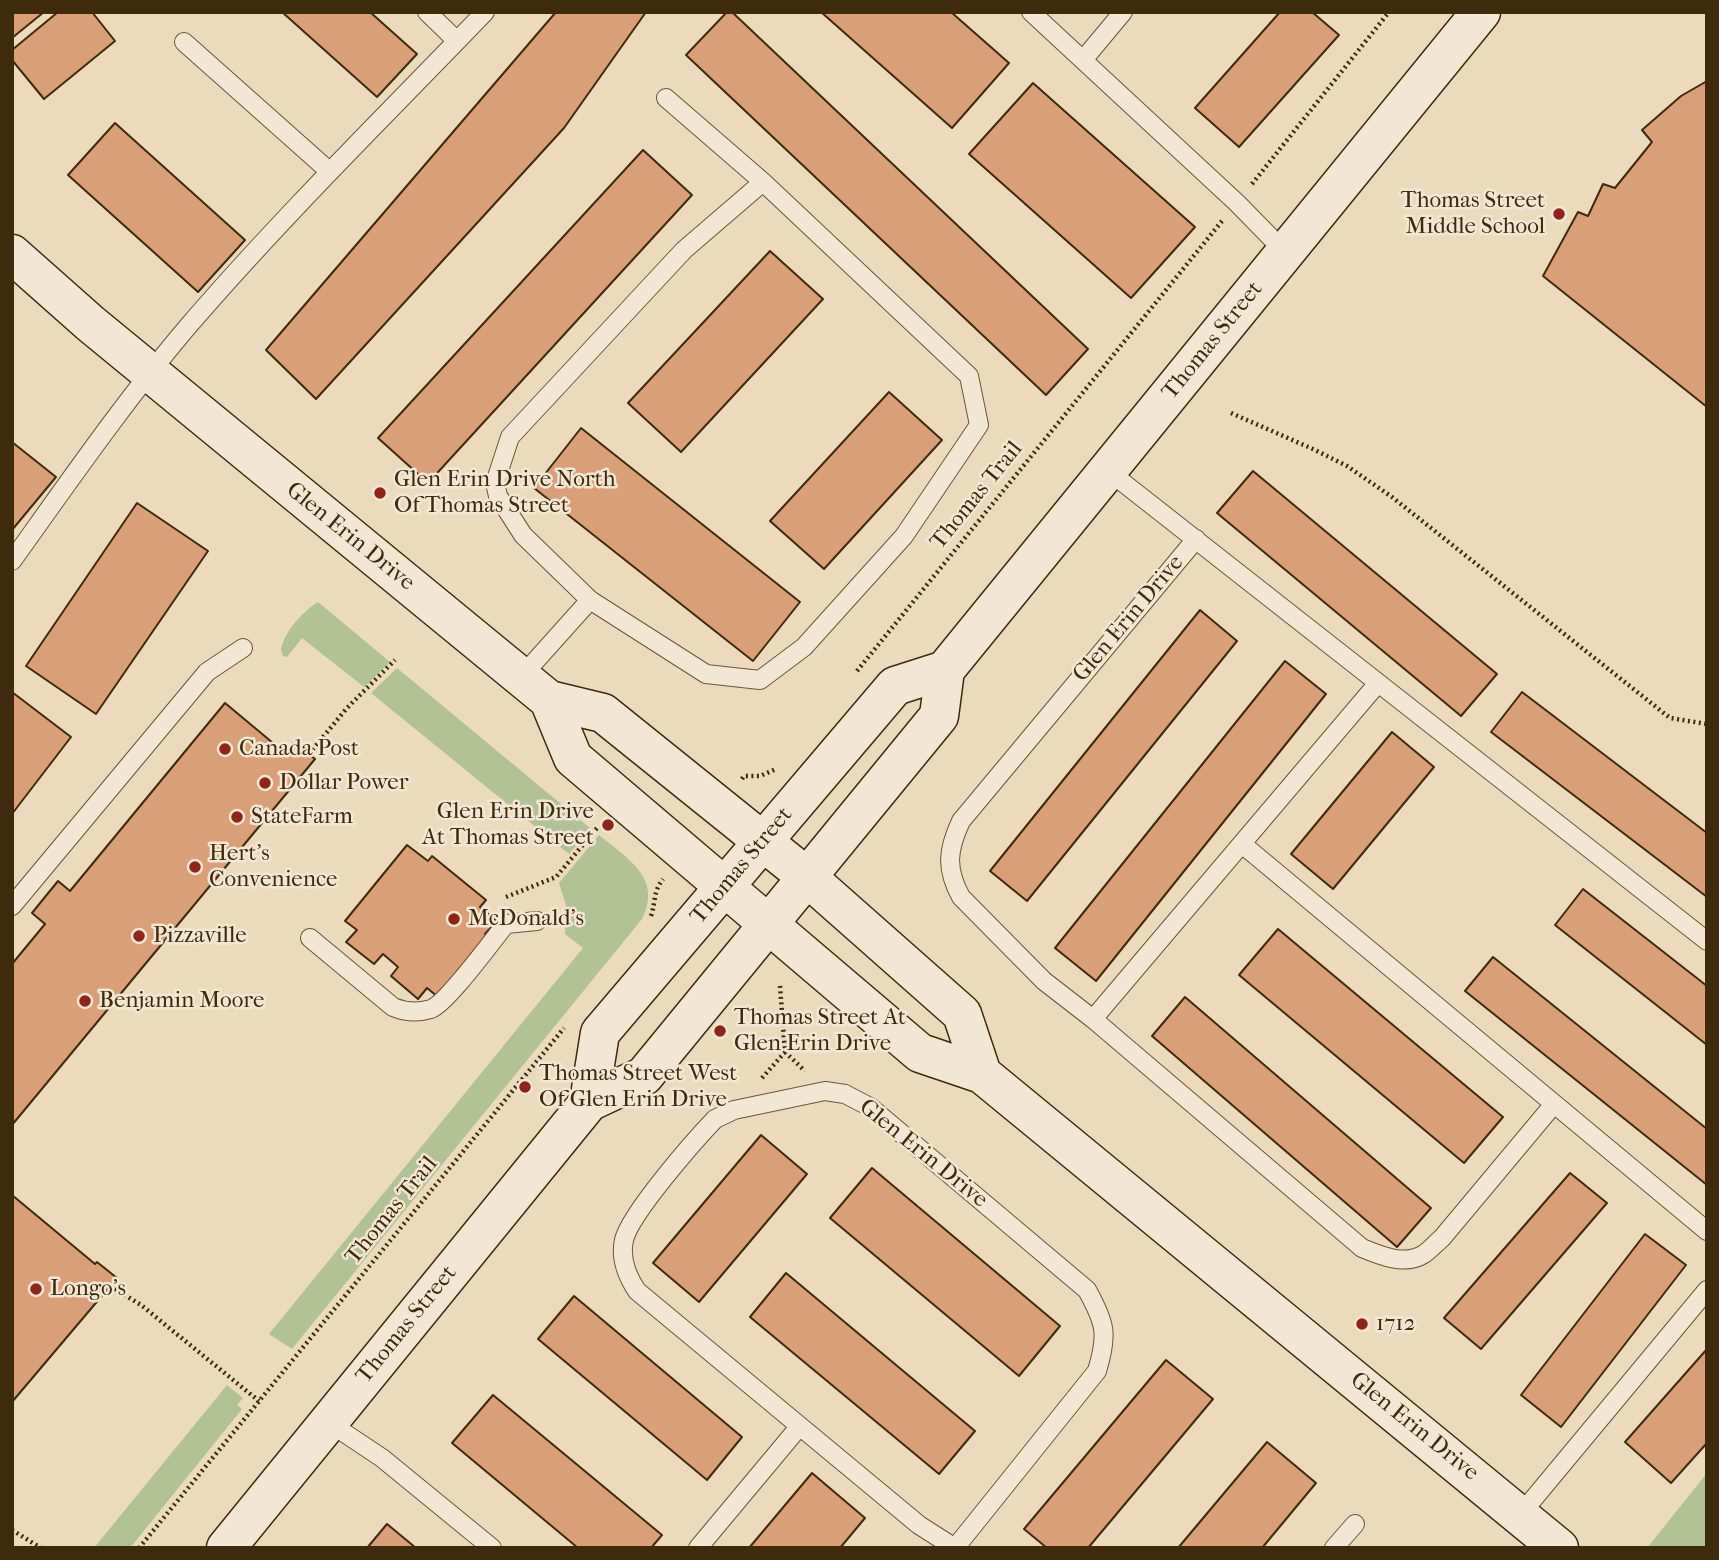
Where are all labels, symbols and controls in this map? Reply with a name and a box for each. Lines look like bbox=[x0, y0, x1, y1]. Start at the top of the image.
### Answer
place label: Thomas Street Middle School bbox=[1401, 187, 1545, 241]
marker: Thomas Street Middle School bbox=[1551, 206, 1567, 222]
street label: Thomas Street bbox=[1157, 276, 1269, 406]
street label: Thomas Trail bbox=[925, 436, 1029, 556]
place label: Glen Erin Drive North Of Thomas Street bbox=[394, 466, 616, 520]
street label: Glen Erin Drive bbox=[280, 477, 420, 597]
marker: Glen Erin Drive North Of Thomas Street bbox=[372, 485, 388, 501]
street label: Glen Erin Drive bbox=[1068, 550, 1190, 688]
place label: Canada Post bbox=[239, 735, 359, 763]
marker: Canada Post bbox=[217, 741, 233, 757]
place label: Dollar Power bbox=[279, 769, 408, 797]
marker: Dollar Power bbox=[257, 775, 273, 791]
place label: Glen Erin Drive At Thomas Street bbox=[422, 798, 594, 852]
street label: Thomas Street bbox=[685, 802, 799, 930]
place label: StateFarm bbox=[251, 803, 353, 831]
marker: StateFarm bbox=[229, 809, 245, 825]
marker: Glen Erin Drive At Thomas Street bbox=[600, 817, 616, 833]
place label: Hert's Convenience bbox=[209, 840, 337, 894]
marker: Hert's Convenience bbox=[187, 859, 203, 875]
place label: McDonald's bbox=[468, 905, 584, 933]
marker: McDonald's bbox=[446, 911, 462, 927]
place label: Pizzaville bbox=[153, 922, 247, 950]
marker: Pizzaville bbox=[131, 928, 147, 944]
place label: Benjamin Moore bbox=[99, 987, 264, 1015]
marker: Benjamin Moore bbox=[77, 993, 93, 1009]
place label: Thomas Street At Glen Erin Drive bbox=[734, 1004, 906, 1058]
marker: Thomas Street At Glen Erin Drive bbox=[712, 1023, 728, 1039]
place label: Thomas Street West Of Glen Erin Drive bbox=[539, 1060, 737, 1114]
marker: Thomas Street West Of Glen Erin Drive bbox=[517, 1079, 533, 1095]
street label: Glen Erin Drive bbox=[853, 1094, 993, 1214]
street label: Thomas Trail bbox=[340, 1151, 444, 1271]
street label: Thomas Street bbox=[351, 1260, 463, 1390]
place label: Longo's bbox=[50, 1275, 126, 1303]
marker: Longo's bbox=[28, 1281, 44, 1297]
place label: 1712 bbox=[1376, 1310, 1415, 1338]
marker: 1712 bbox=[1354, 1316, 1370, 1332]
street label: Glen Erin Drive bbox=[1344, 1367, 1484, 1487]

